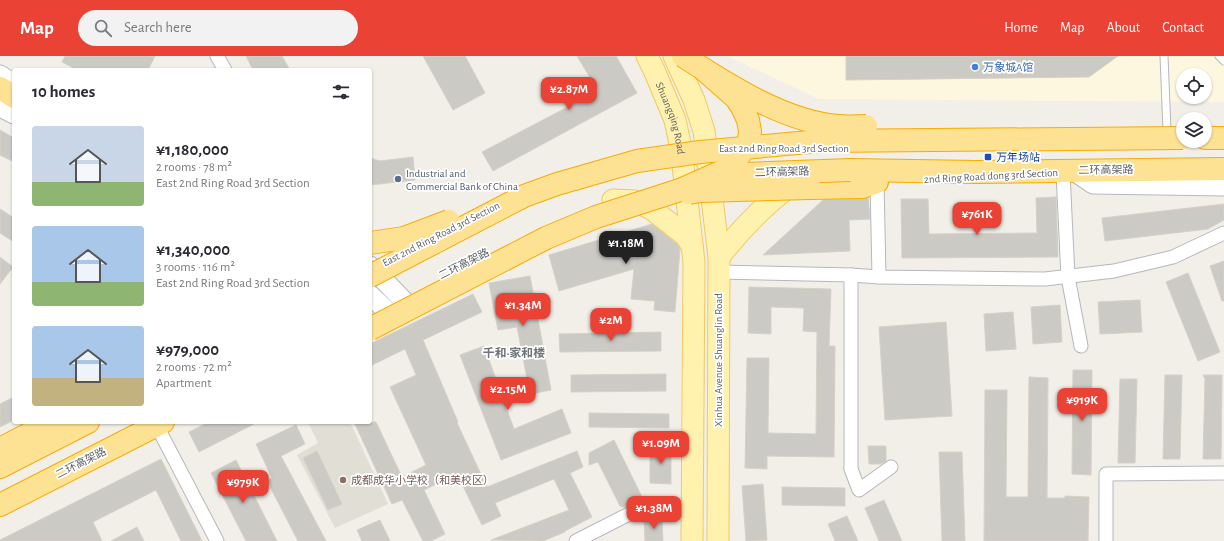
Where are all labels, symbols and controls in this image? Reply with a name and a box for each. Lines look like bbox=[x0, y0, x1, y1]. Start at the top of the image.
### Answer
search box bbox=[78, 10, 358, 46]
icon: search bbox=[92, 17, 114, 39]
text: Map bbox=[20, 19, 54, 38]
text: Search here bbox=[124, 20, 192, 35]
text: Home bbox=[1004, 21, 1038, 35]
text: Map bbox=[1060, 21, 1084, 35]
text: About bbox=[1106, 21, 1140, 35]
text: Contact bbox=[1162, 21, 1204, 35]
place label: 万象城A馆 bbox=[983, 61, 1033, 73]
marker: 万象城A馆 bbox=[970, 62, 980, 72]
map controls bbox=[1176, 68, 1212, 148]
button: locate bbox=[1176, 68, 1212, 104]
pin: ¥2.87M bbox=[536, 77, 602, 111]
street label: Shuangqing Road bbox=[654, 80, 687, 155]
icon: filters bbox=[330, 81, 352, 103]
text: 10 homes bbox=[32, 83, 95, 100]
text: ¥2.87M bbox=[550, 83, 588, 96]
button: layers bbox=[1176, 112, 1212, 148]
text: ¥1,180,000 bbox=[156, 141, 229, 158]
icon: home bbox=[64, 142, 112, 190]
street label: East 2nd Ring Road 3rd Section bbox=[719, 143, 849, 154]
place label: 万年场站 bbox=[996, 151, 1040, 163]
marker: 万年场站 bbox=[983, 152, 993, 162]
text: 2 rooms · 78 m² bbox=[156, 161, 232, 174]
street label: 二环高架路 bbox=[1078, 163, 1134, 176]
street label: 二环高架路 bbox=[754, 165, 810, 178]
street label: 2nd Ring Road dong 3rd Section bbox=[924, 167, 1058, 185]
place label: Industrial and Commercial Bank of China bbox=[406, 168, 518, 192]
marker: Industrial and Commercial Bank of China bbox=[393, 174, 403, 184]
text: East 2nd Ring Road 3rd Section bbox=[156, 177, 310, 190]
street label: East 2nd Ring Road 3rd Section bbox=[381, 200, 501, 268]
pin: ¥761K bbox=[949, 202, 1005, 236]
text: ¥761K bbox=[961, 208, 993, 221]
pin: ¥1.18M bbox=[593, 231, 659, 265]
text: ¥1.18M bbox=[608, 237, 644, 250]
text: ¥1,340,000 bbox=[156, 241, 230, 258]
icon: home bbox=[64, 242, 112, 290]
street label: 二环高架路 bbox=[437, 246, 491, 281]
text: 3 rooms · 116 m² bbox=[156, 261, 235, 274]
text: East 2nd Ring Road 3rd Section bbox=[156, 277, 310, 290]
pin: ¥1.34M bbox=[490, 293, 556, 327]
street label: Xinhua Avenue Shuanglin Road bbox=[713, 293, 724, 427]
text: ¥1.34M bbox=[505, 299, 542, 312]
pin: ¥2M bbox=[592, 308, 630, 342]
text: ¥2M bbox=[599, 314, 623, 327]
text: ¥979,000 bbox=[156, 341, 219, 358]
icon: home bbox=[64, 342, 112, 390]
district label: 千和·家和楼 bbox=[483, 346, 545, 359]
text: 2 rooms · 72 m² bbox=[156, 361, 232, 374]
text: Apartment bbox=[156, 377, 211, 390]
pin: ¥2.15M bbox=[475, 377, 541, 411]
text: ¥2.15M bbox=[490, 383, 526, 396]
pin: ¥919K bbox=[1054, 388, 1110, 422]
text: ¥919K bbox=[1066, 394, 1098, 407]
pin: ¥1.09M bbox=[628, 431, 694, 465]
text: ¥1.09M bbox=[642, 437, 680, 450]
street label: 二环高架路 bbox=[54, 445, 108, 480]
pin: ¥979K bbox=[215, 470, 271, 504]
place label: 成都成华小学校（和美校区） bbox=[351, 474, 494, 486]
marker: 成都成华小学校（和美校区） bbox=[338, 475, 348, 485]
text: ¥979K bbox=[227, 476, 259, 489]
pin: ¥1.38M bbox=[621, 496, 687, 530]
text: ¥1.38M bbox=[636, 502, 672, 515]

